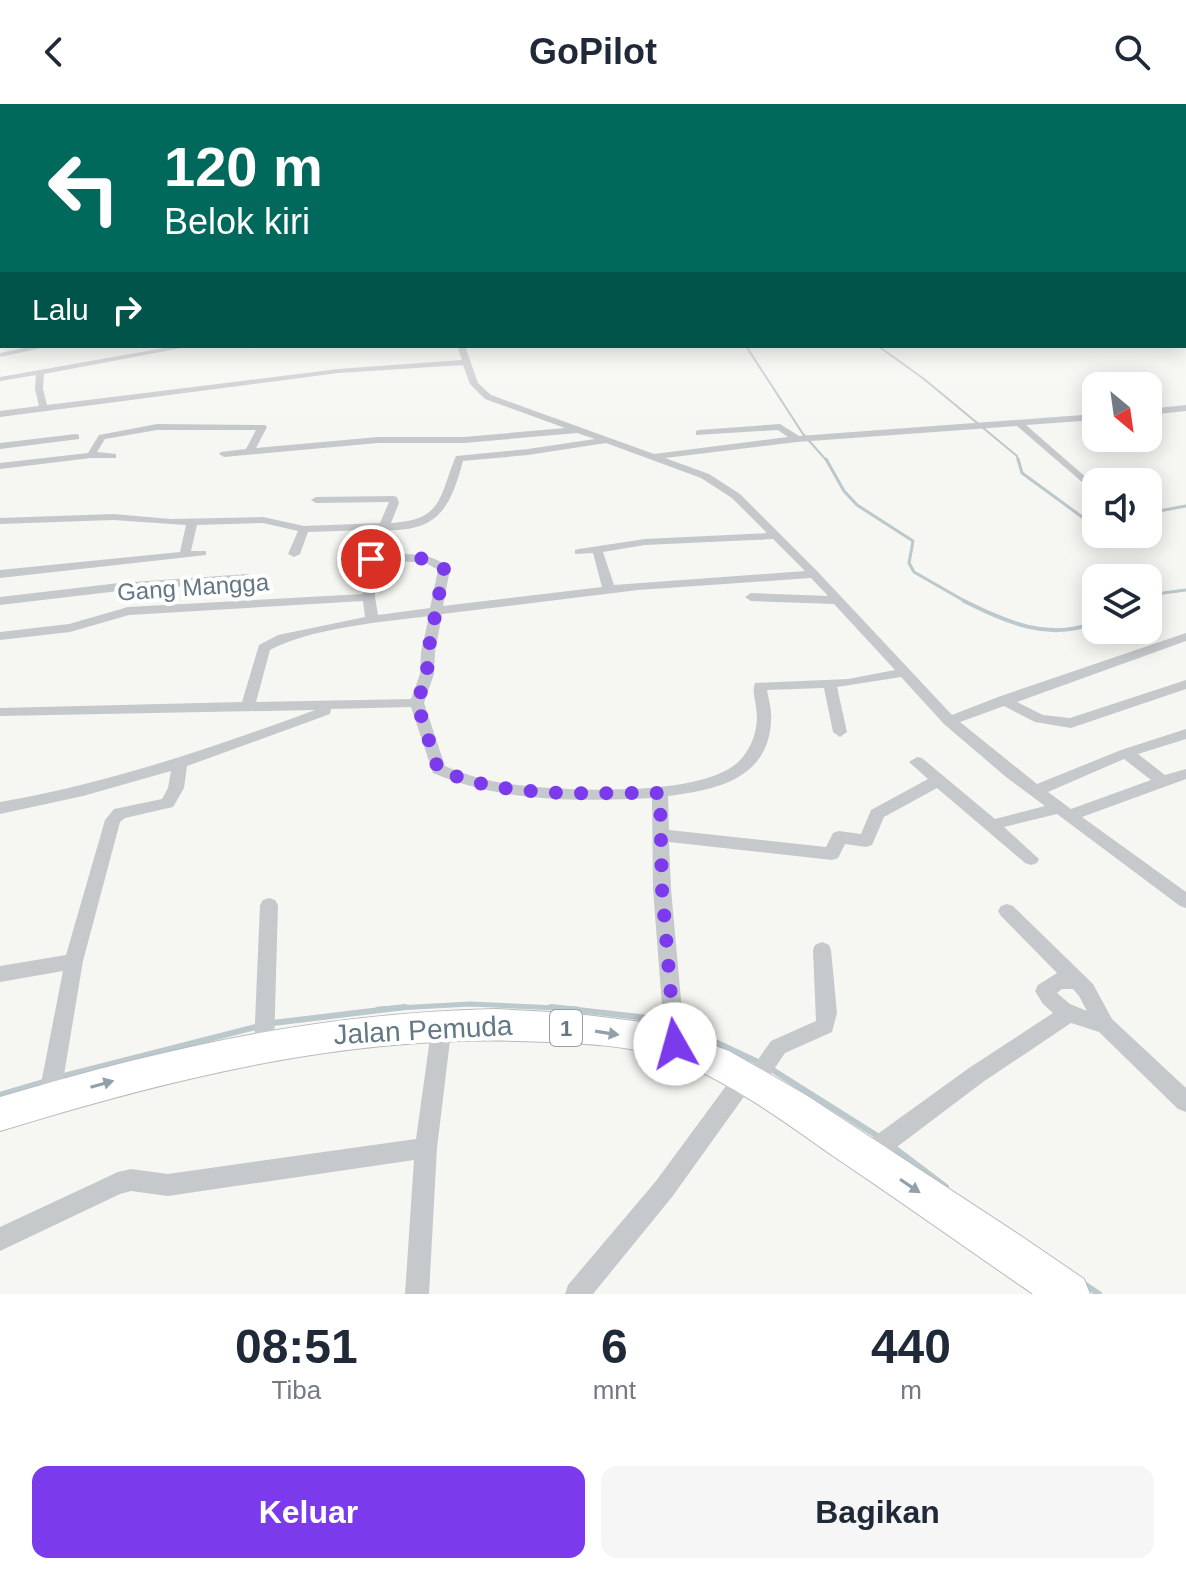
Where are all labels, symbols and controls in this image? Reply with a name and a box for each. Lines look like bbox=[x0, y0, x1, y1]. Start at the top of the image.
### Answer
icon: back bbox=[32, 30, 76, 74]
icon: search bbox=[1110, 30, 1154, 74]
text: GoPilot bbox=[529, 31, 657, 72]
text: 120 m bbox=[164, 135, 323, 198]
icon: left bbox=[32, 136, 136, 240]
text: Belok kiri bbox=[164, 201, 310, 242]
icon: right bbox=[105, 288, 149, 332]
text: Lalu bbox=[32, 293, 89, 326]
north arrow bbox=[1082, 372, 1162, 452]
map controls bbox=[1082, 372, 1162, 644]
button: sound bbox=[1082, 468, 1162, 548]
pin bbox=[337, 525, 405, 593]
icon: arrive bbox=[349, 537, 393, 581]
button: layers bbox=[1082, 564, 1162, 644]
street label: Gang Mangga bbox=[116, 568, 270, 606]
position arrow bbox=[633, 1002, 717, 1086]
street label: Jalan Pemuda bbox=[333, 1010, 514, 1050]
road number: 1 bbox=[550, 1010, 582, 1046]
one-way arrow bbox=[595, 1027, 620, 1040]
one-way arrow bbox=[90, 1077, 114, 1090]
one-way arrow bbox=[900, 1178, 921, 1193]
text: 08:51 bbox=[235, 1320, 358, 1373]
text: 6 bbox=[601, 1320, 628, 1373]
text: 440 bbox=[871, 1320, 951, 1373]
text: Tiba bbox=[272, 1375, 321, 1405]
text: mnt bbox=[593, 1375, 636, 1405]
text: m bbox=[900, 1375, 922, 1405]
button: Keluar bbox=[32, 1466, 585, 1558]
button: Bagikan bbox=[601, 1466, 1154, 1558]

